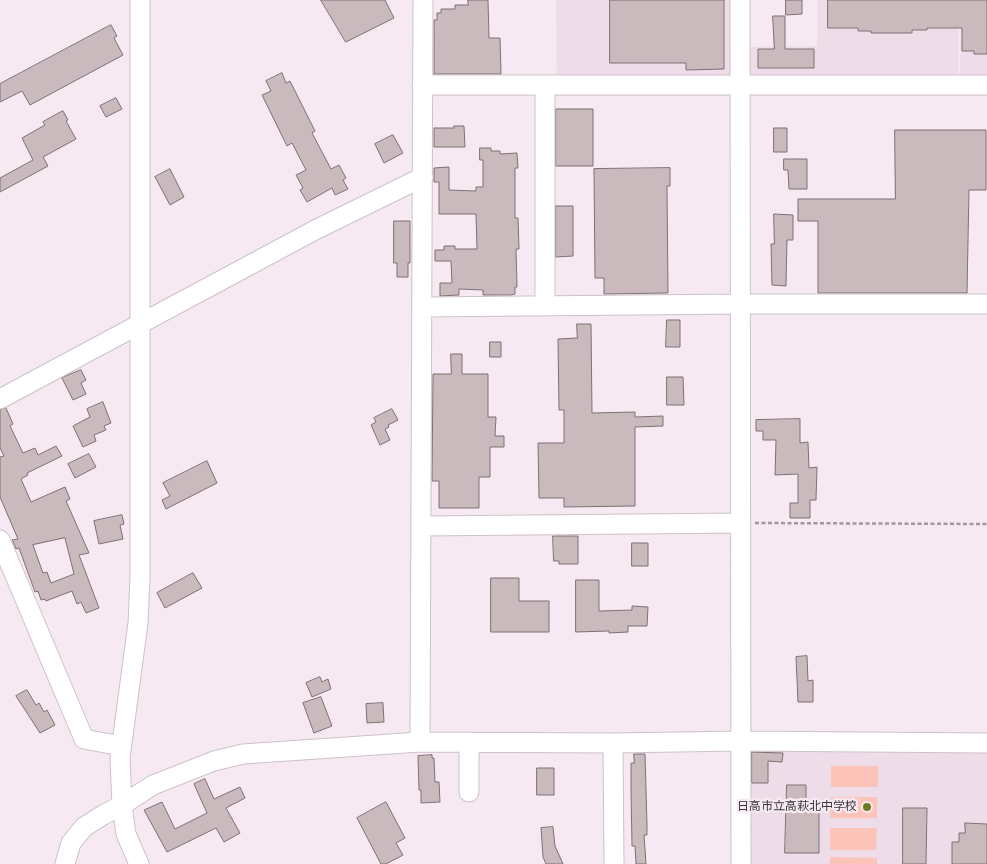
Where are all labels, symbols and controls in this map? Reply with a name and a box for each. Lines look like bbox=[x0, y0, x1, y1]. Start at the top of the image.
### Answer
place label: 日高市立高萩北中学校 bbox=[737, 800, 857, 814]
marker: 日高市立高萩北中学校 bbox=[861, 801, 873, 813]

